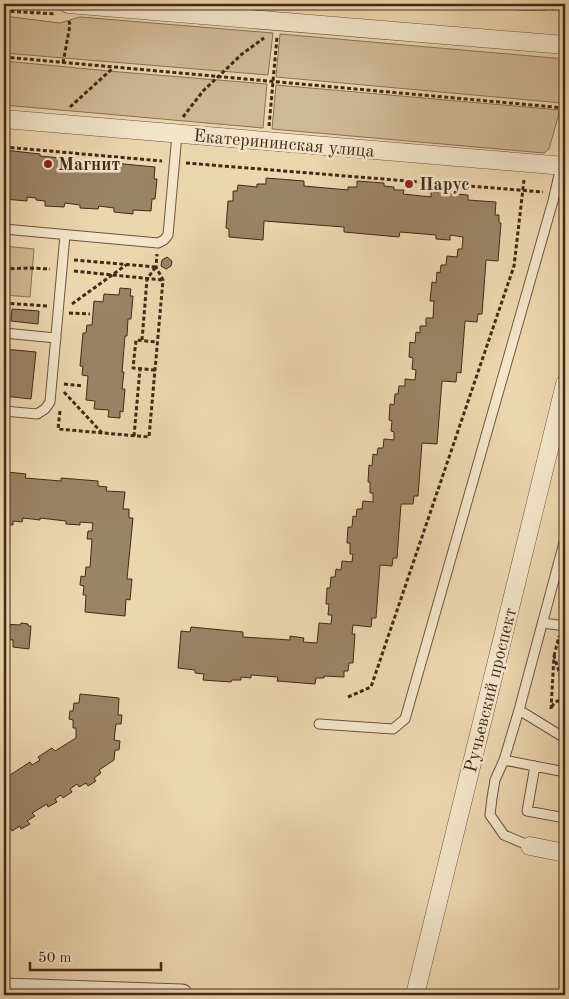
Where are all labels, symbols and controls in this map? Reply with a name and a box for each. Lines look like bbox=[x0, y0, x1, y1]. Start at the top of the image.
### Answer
street label: Екатерининская улица bbox=[193, 127, 375, 161]
place label: Магнит bbox=[58, 156, 121, 174]
marker: Магнит bbox=[42, 158, 54, 170]
place label: Парус bbox=[419, 176, 470, 194]
marker: Парус bbox=[403, 178, 415, 190]
street label: Ручьевский проспект bbox=[462, 606, 520, 774]
scale bar bbox=[30, 939, 161, 971]
text: 50 m bbox=[38, 951, 72, 966]

